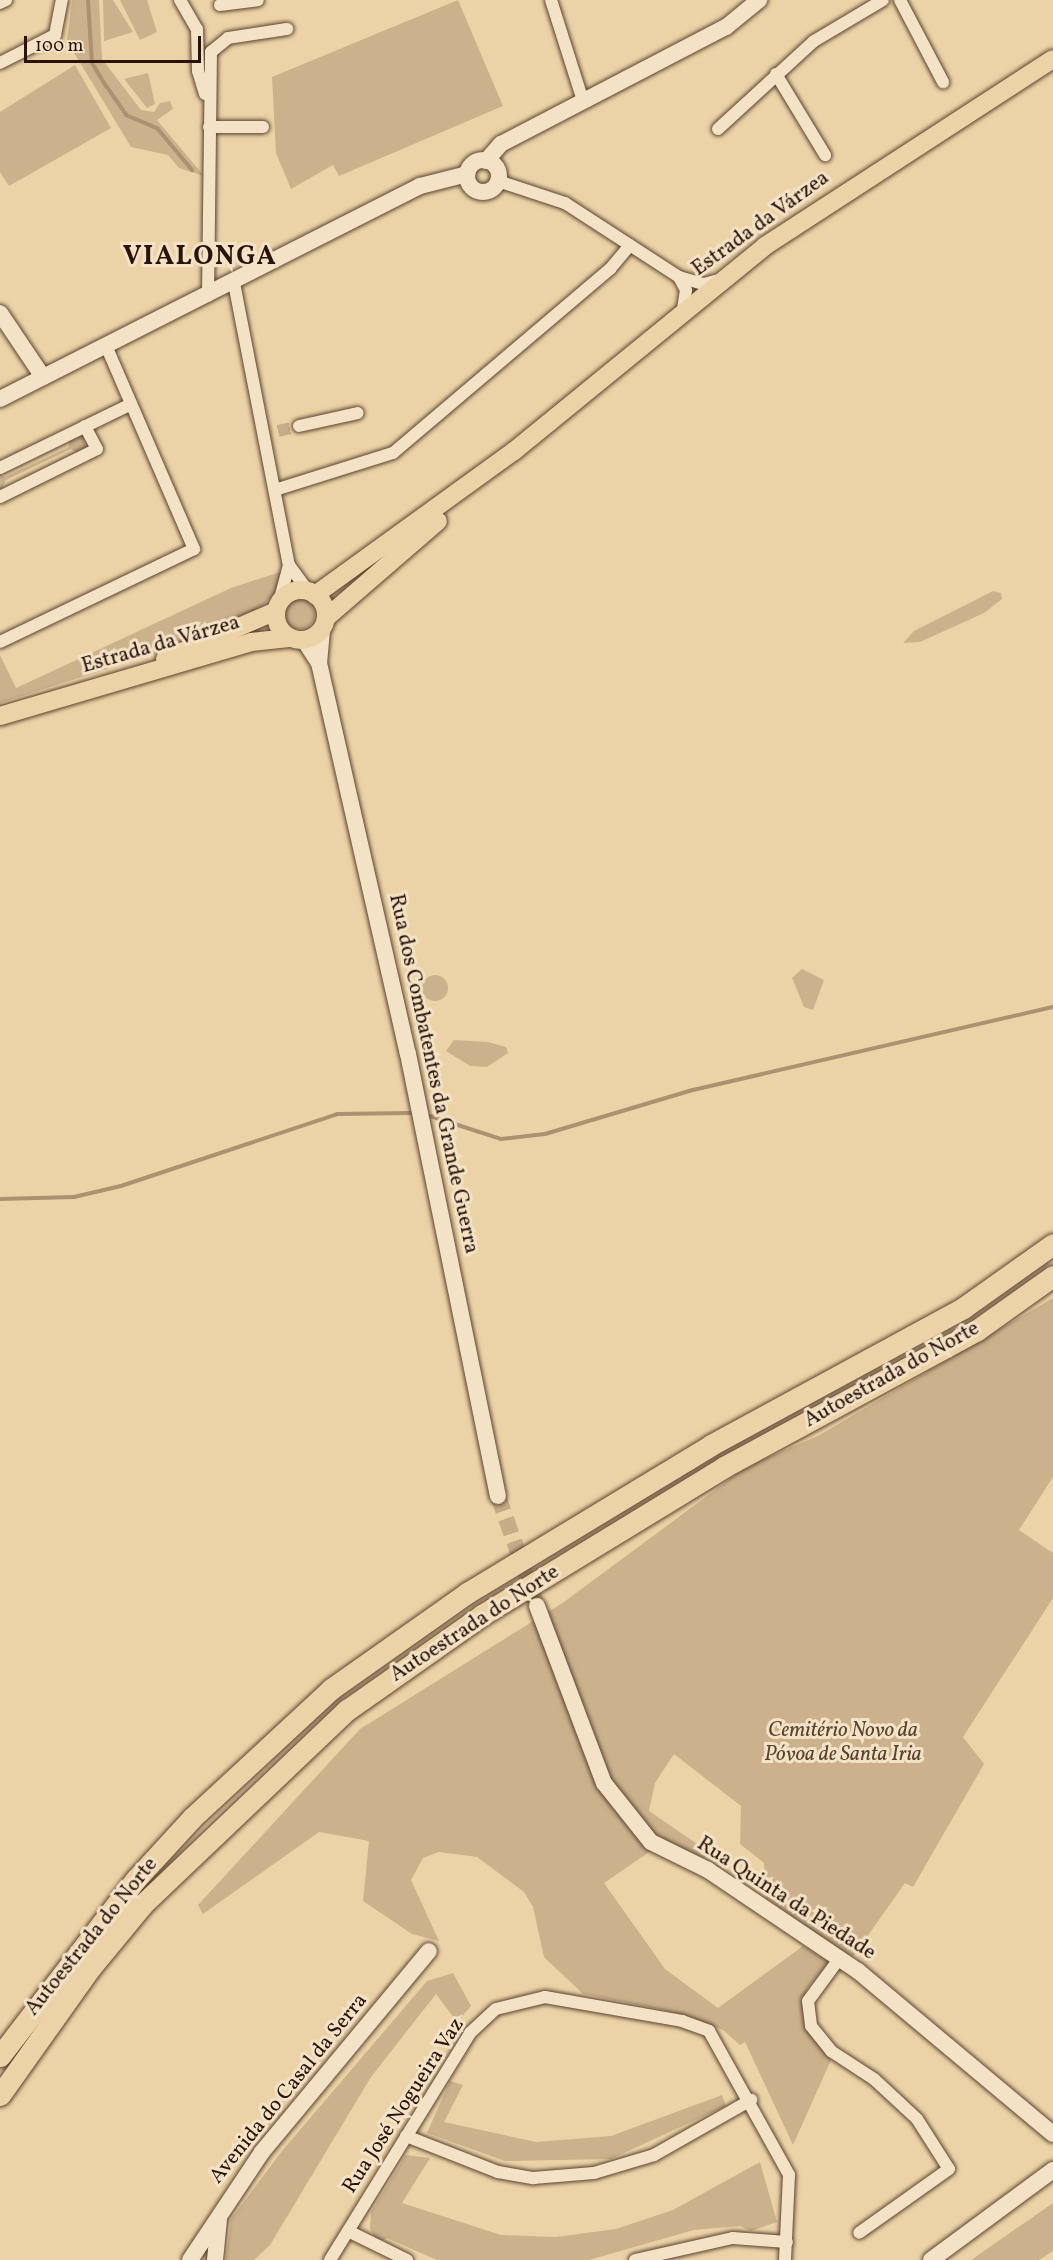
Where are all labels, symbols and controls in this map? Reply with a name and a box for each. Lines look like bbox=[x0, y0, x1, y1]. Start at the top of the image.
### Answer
scale bar bbox=[27, 24, 204, 62]
text: 100 m bbox=[35, 34, 84, 59]
street label: Estrada da Várzea bbox=[687, 166, 835, 282]
district label: VIALONGA bbox=[123, 242, 277, 274]
street label: Estrada da Várzea bbox=[79, 610, 243, 680]
street label: Rua dos Combatentes da Grande Guerra bbox=[383, 892, 483, 1256]
street label: Autoestrada do Norte bbox=[800, 1316, 984, 1434]
street label: Autoestrada do Norte bbox=[386, 1560, 564, 1688]
park label: Cemitério Novo da Póvoa de Santa Iria bbox=[764, 1718, 922, 1768]
street label: Rua Quinta da Piedade bbox=[692, 1832, 880, 1966]
street label: Autoestrada do Norte bbox=[20, 1853, 164, 2021]
street label: Avenida do Casal da Serra bbox=[205, 1989, 373, 2189]
street label: Rua José Nogueira Vaz bbox=[338, 2013, 470, 2199]

